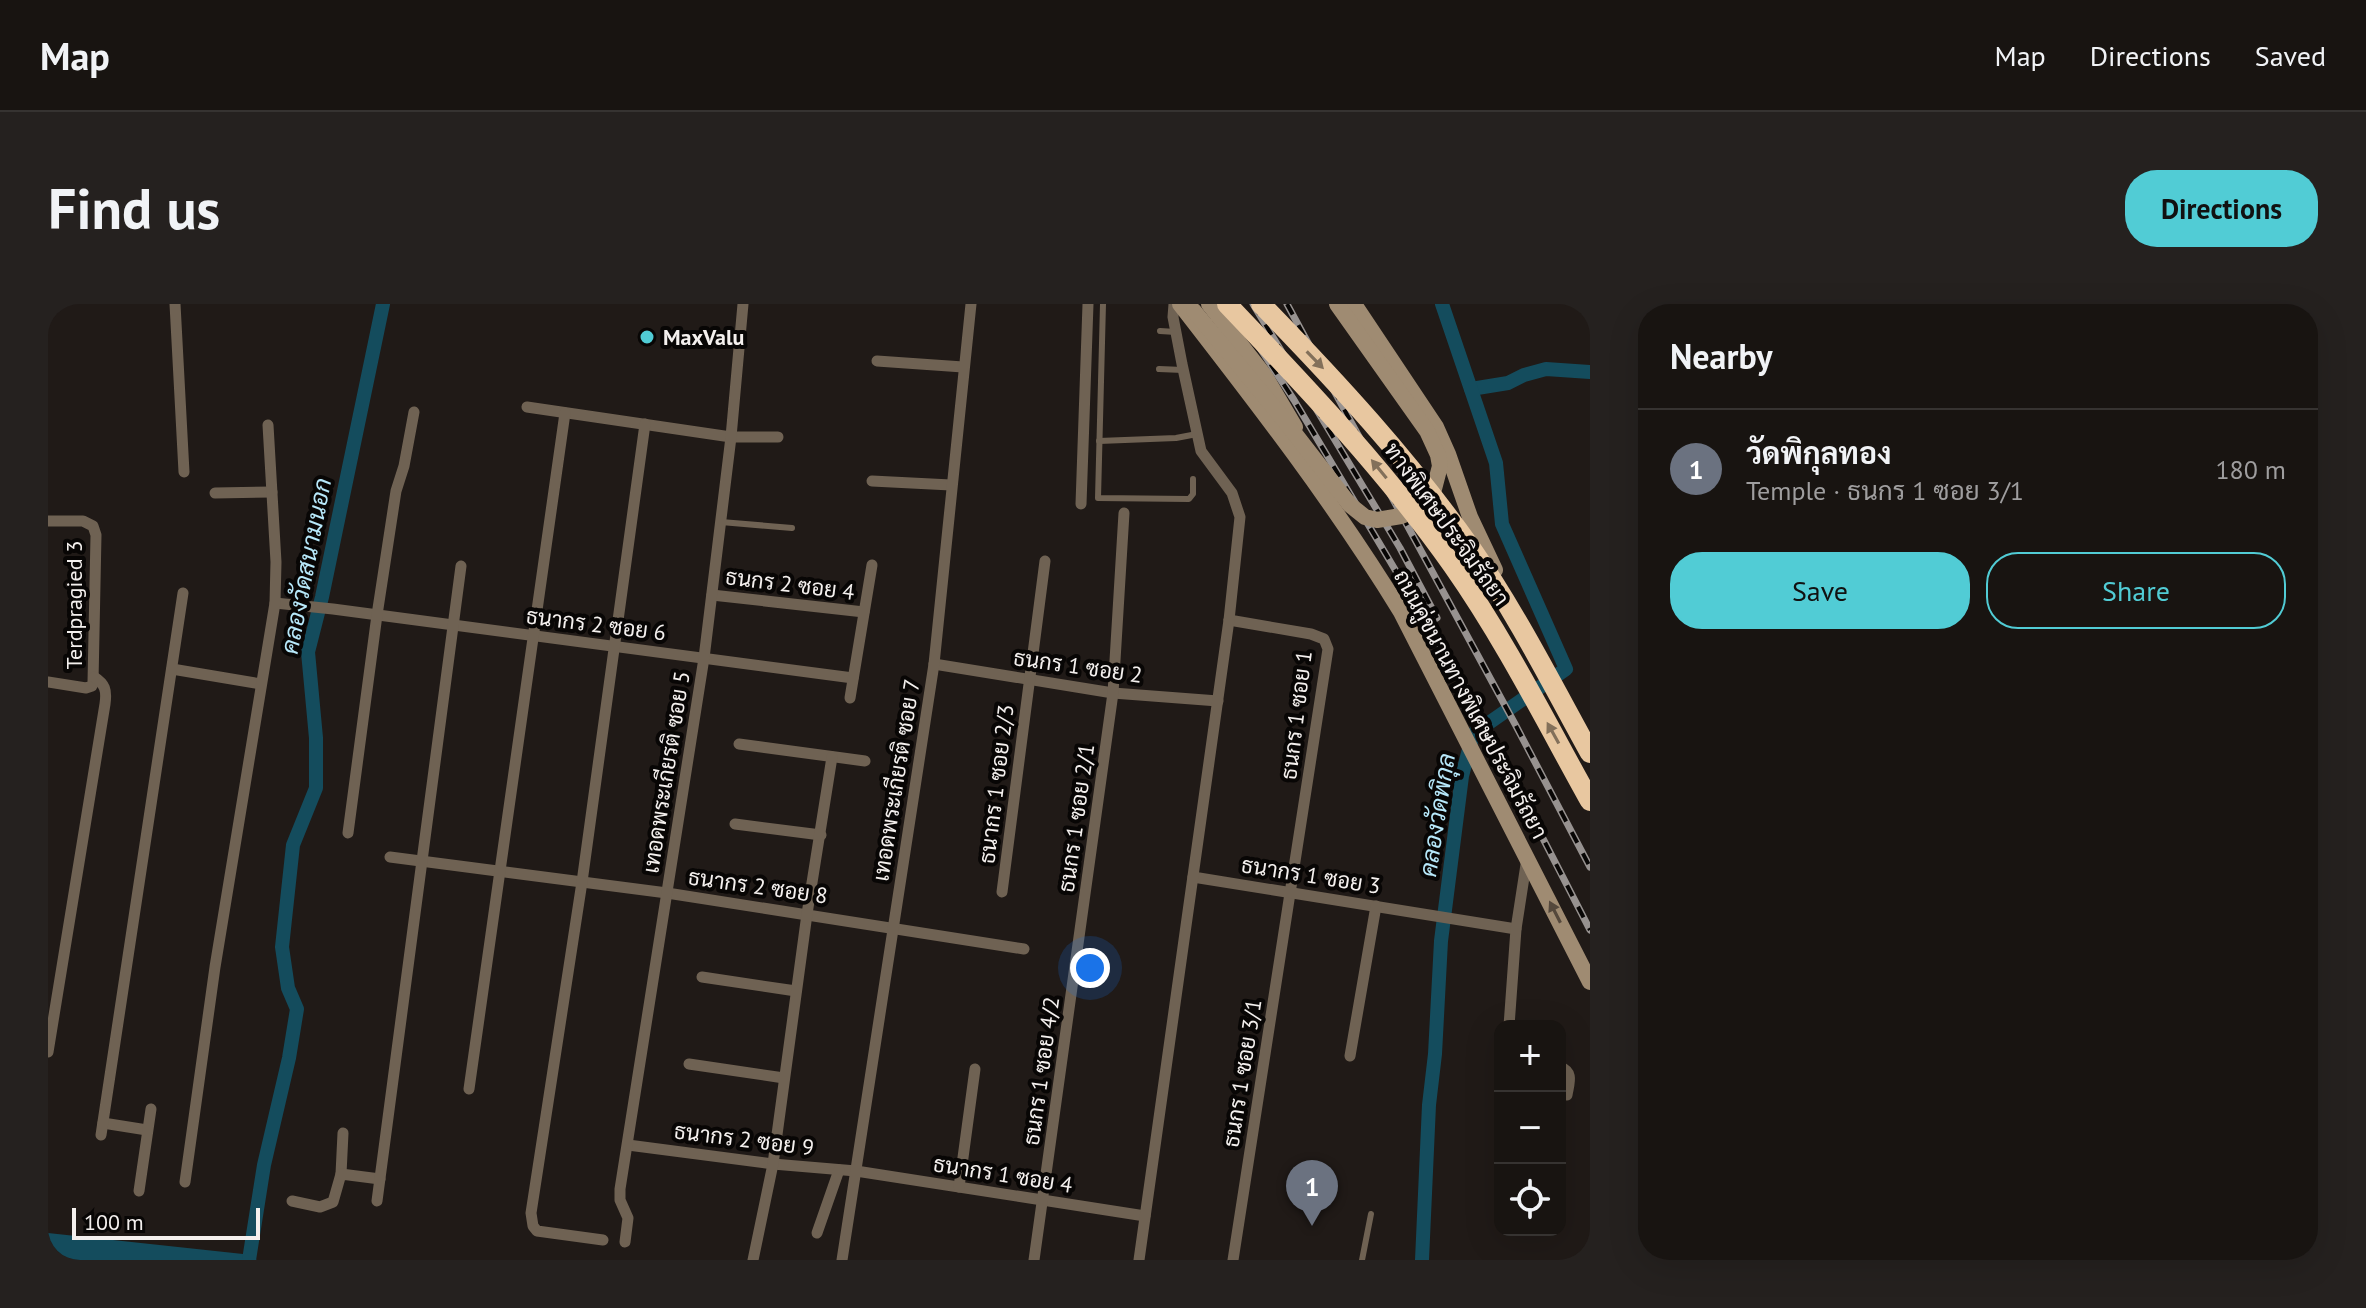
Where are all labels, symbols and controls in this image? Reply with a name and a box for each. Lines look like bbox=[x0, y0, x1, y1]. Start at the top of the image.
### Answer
text: Map bbox=[40, 31, 110, 80]
text: Map bbox=[1995, 37, 2046, 74]
text: Directions bbox=[2090, 37, 2211, 74]
text: Saved bbox=[2255, 37, 2326, 74]
button: Directions bbox=[2125, 170, 2318, 247]
text: Find us bbox=[48, 172, 220, 244]
place label: MaxValu bbox=[663, 323, 744, 351]
marker: MaxValu bbox=[638, 328, 656, 346]
text: Nearby bbox=[1670, 334, 1772, 378]
one-way arrow bbox=[1306, 350, 1324, 369]
text: วัดพิกุลทอง bbox=[1746, 433, 1891, 472]
street label: ทางพิเศษประจิมรัถยา bbox=[1378, 437, 1516, 611]
text: 1 bbox=[1689, 453, 1703, 486]
text: 180 m bbox=[2215, 453, 2286, 486]
one-way arrow bbox=[1371, 459, 1388, 479]
text: Temple · ธนกร 1 ซอย 3/1 bbox=[1746, 474, 2024, 507]
water label: คลองวัดสนามนอก bbox=[274, 475, 338, 657]
street label: Terdpragied 3 bbox=[60, 541, 88, 669]
button: Save bbox=[1670, 552, 1970, 629]
button: Share bbox=[1986, 552, 2286, 629]
street label: ธนกร 2 ซอย 4 bbox=[724, 562, 856, 606]
street label: ถนนคู่ขนานทางพิเศษประจิมรัถยา bbox=[1386, 565, 1554, 844]
street label: ธนากร 2 ซอย 6 bbox=[525, 602, 667, 646]
street label: ธนกร 1 ซอย 2 bbox=[1012, 643, 1144, 689]
street label: ธนกร 1 ซอย 1 bbox=[1274, 649, 1318, 781]
street label: เทอดพระเกียรติ ซอย 5 bbox=[636, 669, 696, 875]
street label: เทอดพระเกียรติ ซอย 7 bbox=[866, 677, 926, 883]
street label: ธนากร 1 ซอย 2/3 bbox=[972, 703, 1020, 865]
one-way arrow bbox=[1546, 721, 1559, 744]
street label: ธนกร 1 ซอย 2/1 bbox=[1052, 742, 1100, 894]
water label: คลองวัดพิกุล bbox=[1412, 751, 1463, 879]
street label: ธนากร 1 ซอย 3 bbox=[1239, 850, 1383, 900]
street label: ธนากร 2 ซอย 8 bbox=[686, 862, 830, 910]
one-way arrow bbox=[1548, 901, 1562, 924]
your location bbox=[1070, 948, 1110, 988]
street label: ธนกร 1 ซอย 4/2 bbox=[1017, 995, 1065, 1147]
street label: ธนกร 1 ซอย 3/1 bbox=[1216, 997, 1268, 1149]
map controls bbox=[1494, 1020, 1566, 1236]
button: + bbox=[1494, 1020, 1566, 1092]
button: − bbox=[1494, 1092, 1566, 1164]
street label: ธนากร 2 ซอย 9 bbox=[673, 1117, 815, 1161]
street label: ธนากร 1 ซอย 4 bbox=[931, 1149, 1075, 1199]
pin: 1 bbox=[1286, 1160, 1338, 1226]
button: locate bbox=[1494, 1164, 1566, 1236]
scale bar bbox=[72, 1204, 260, 1240]
text: 100 m bbox=[84, 1208, 144, 1236]

